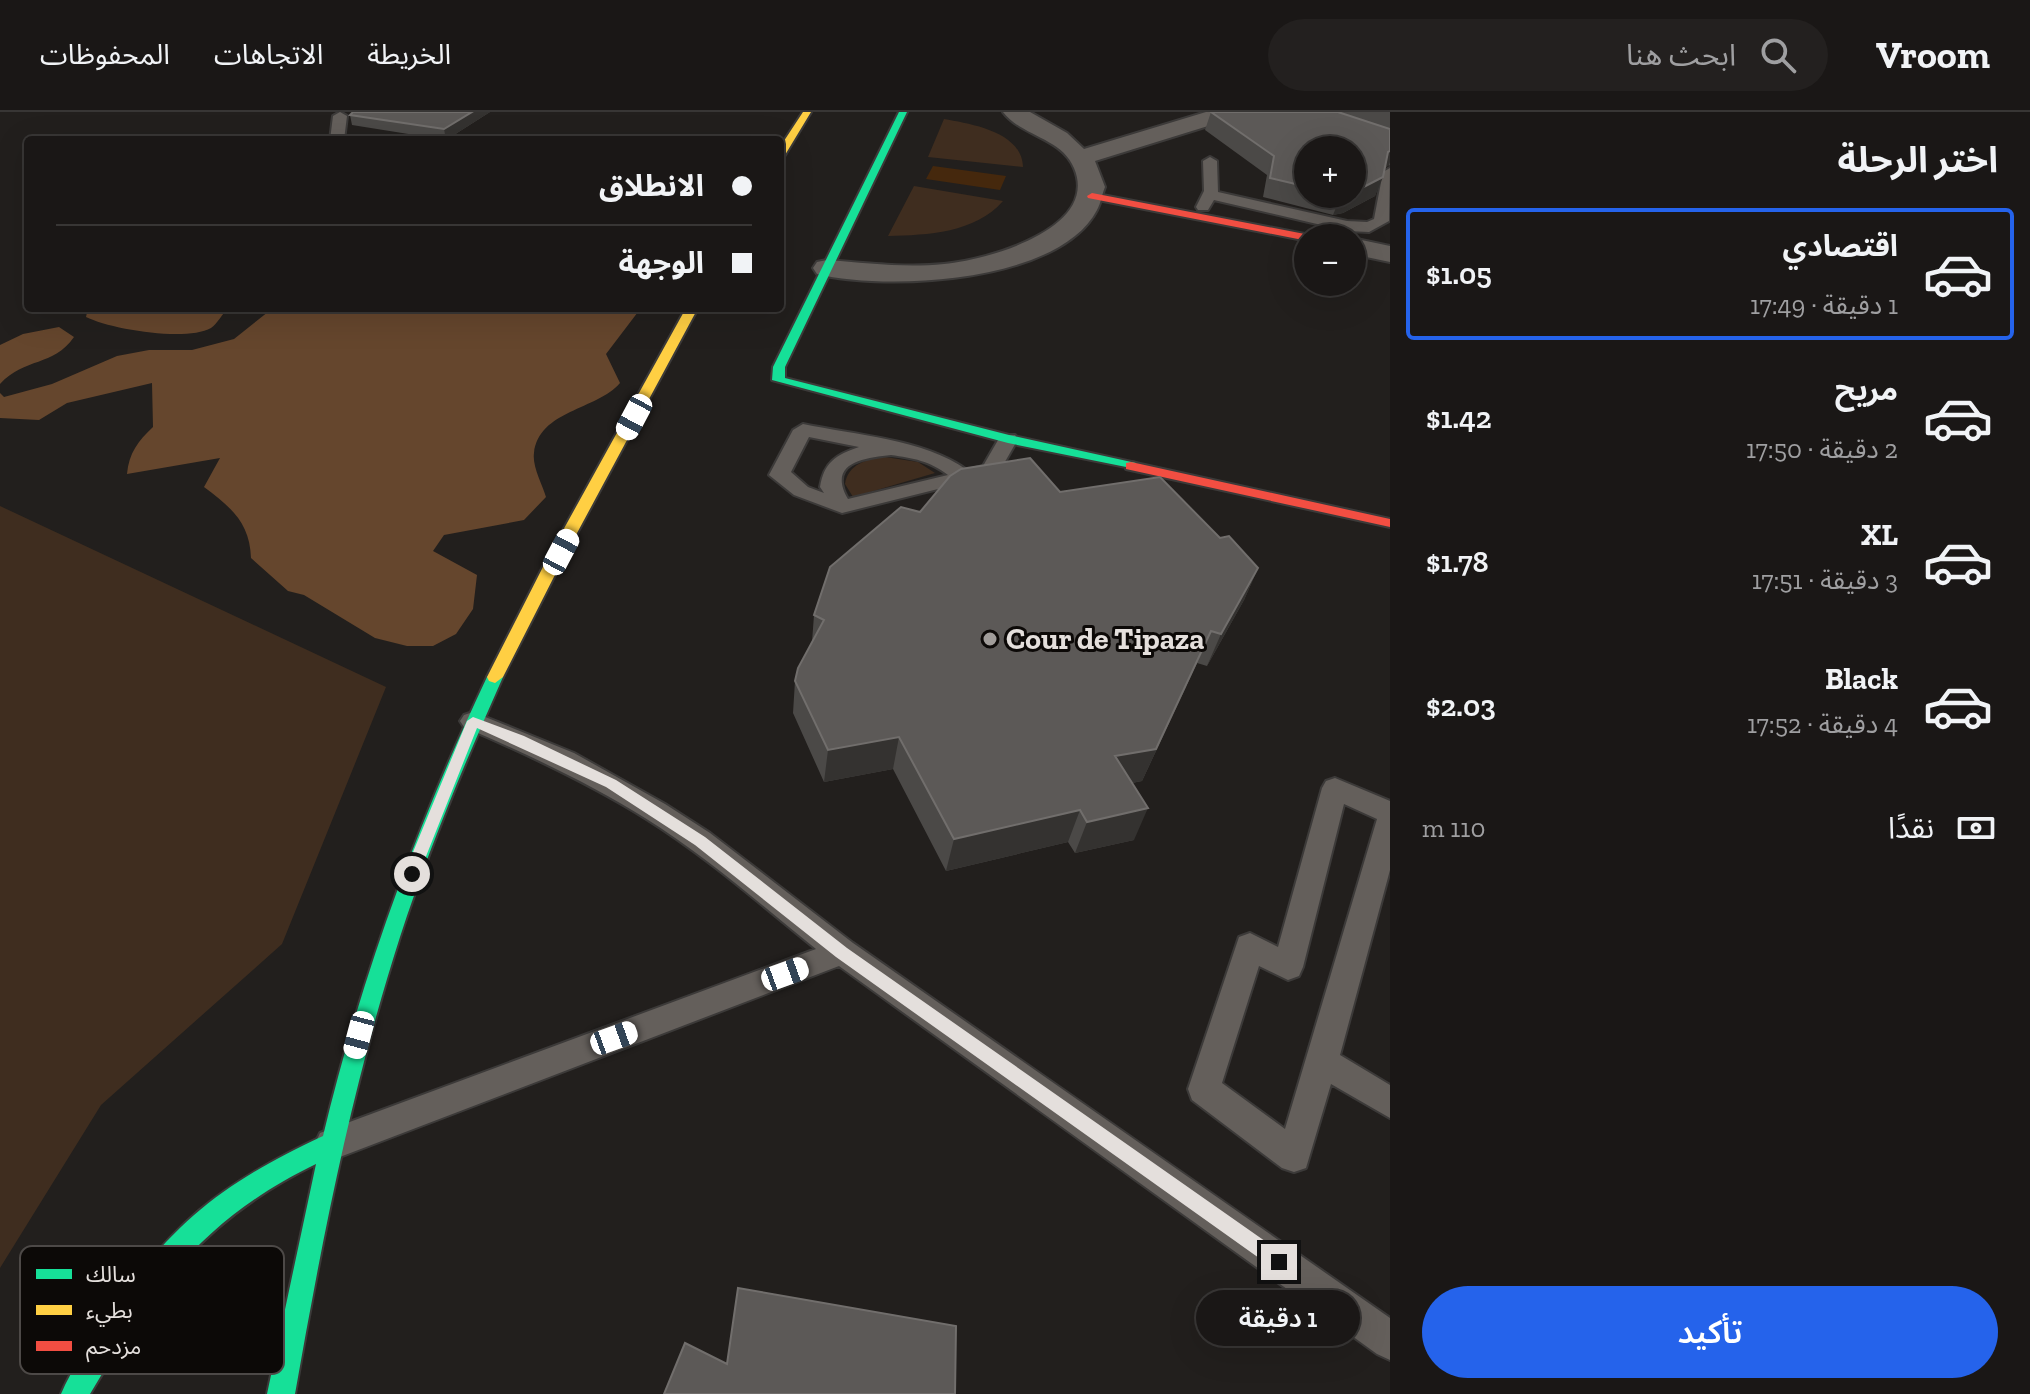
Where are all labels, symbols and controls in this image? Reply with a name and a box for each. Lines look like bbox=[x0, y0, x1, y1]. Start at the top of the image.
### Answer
search box bbox=[1268, 19, 1828, 91]
text: Vroom bbox=[1876, 32, 1990, 78]
icon: search bbox=[1756, 33, 1800, 77]
text: ابحث هنا bbox=[1626, 37, 1736, 73]
text: المحفوظات bbox=[40, 38, 170, 71]
text: الاتجاهات bbox=[214, 38, 323, 71]
text: الخريطة bbox=[367, 38, 451, 71]
map controls bbox=[1294, 136, 1366, 296]
button: + bbox=[1294, 136, 1366, 208]
text: اختر الرحلة bbox=[1838, 138, 1998, 181]
text: الانطلاق bbox=[599, 168, 704, 204]
button: − bbox=[1294, 224, 1366, 296]
text: اقتصادي bbox=[1783, 228, 1898, 264]
icon: car bbox=[1922, 238, 1994, 310]
text: الوجهة bbox=[619, 245, 704, 281]
text: $1.05 bbox=[1426, 256, 1492, 292]
text: 1 دقيقة · 17:49 bbox=[1750, 289, 1898, 321]
text: مريح bbox=[1835, 372, 1898, 408]
icon: car bbox=[1922, 382, 1994, 454]
car bbox=[612, 390, 656, 444]
text: $1.42 bbox=[1426, 400, 1492, 436]
text: 2 دقيقة · 17:50 bbox=[1746, 433, 1898, 465]
text: XL bbox=[1861, 517, 1898, 553]
car bbox=[539, 525, 583, 579]
icon: car bbox=[1922, 526, 1994, 598]
text: $1.78 bbox=[1426, 544, 1489, 580]
text: 3 دقيقة · 17:51 bbox=[1752, 564, 1898, 596]
place label: Cour de Tipaza bbox=[1006, 621, 1204, 657]
marker: Cour de Tipaza bbox=[981, 630, 999, 648]
text: Black bbox=[1825, 661, 1898, 697]
icon: car bbox=[1922, 670, 1994, 742]
text: $2.03 bbox=[1426, 688, 1496, 724]
text: 4 دقيقة · 17:52 bbox=[1747, 708, 1898, 740]
icon: cash bbox=[1954, 806, 1998, 850]
text: نقدًا bbox=[1888, 810, 1934, 846]
text: 110 m bbox=[1422, 812, 1485, 844]
route start bbox=[394, 856, 430, 892]
car bbox=[758, 955, 812, 993]
car bbox=[341, 1009, 377, 1061]
car bbox=[587, 1019, 641, 1057]
route end bbox=[1261, 1244, 1297, 1280]
legend bbox=[20, 1246, 284, 1374]
text: سالك bbox=[86, 1261, 136, 1288]
button: تأكيد bbox=[1422, 1286, 1998, 1378]
callout: 1 دقيقة bbox=[1197, 1290, 1361, 1346]
text: بطيء bbox=[86, 1297, 133, 1327]
text: 1 دقيقة bbox=[1239, 1302, 1317, 1334]
text: مزدحم bbox=[86, 1333, 141, 1363]

